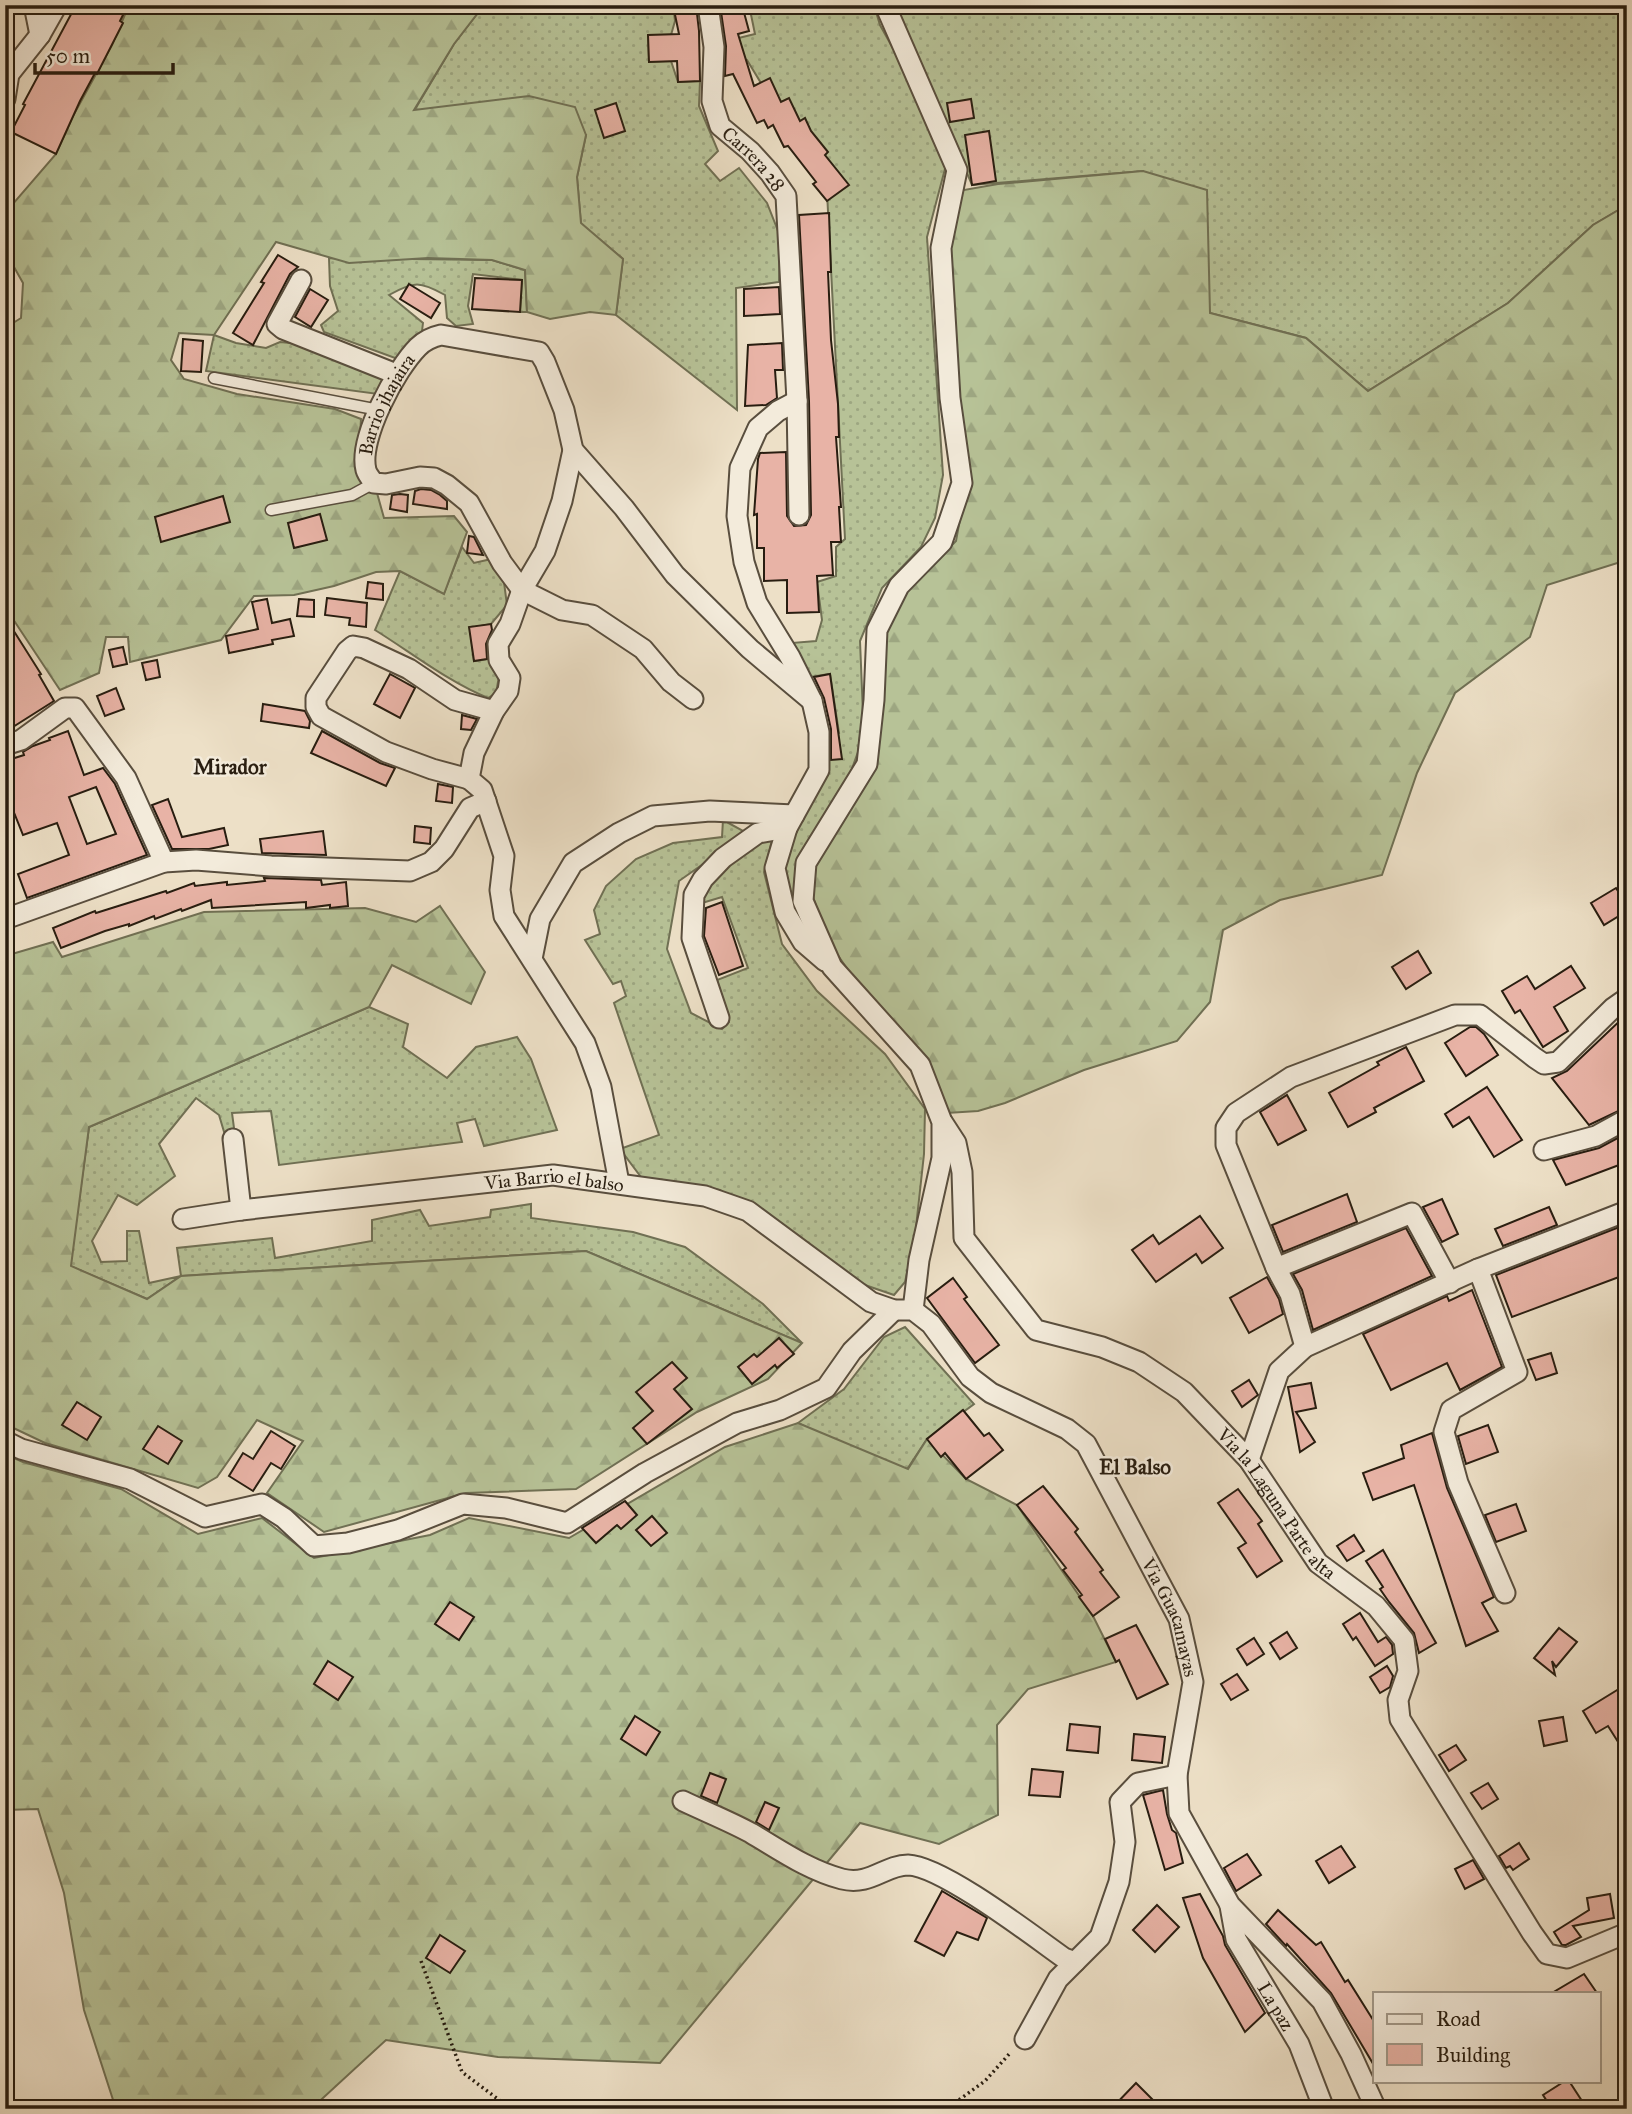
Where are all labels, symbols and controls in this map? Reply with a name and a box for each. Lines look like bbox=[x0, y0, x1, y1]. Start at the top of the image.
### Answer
scale bar bbox=[35, 32, 173, 76]
text: 50 m bbox=[46, 43, 91, 69]
street label: Carrera 28 bbox=[717, 122, 790, 196]
street label: Barrio jhajaira bbox=[354, 348, 420, 457]
district label: Mirador bbox=[193, 754, 268, 780]
street label: Via Barrio el balso bbox=[482, 1164, 626, 1197]
street label: Via la Laguna Parte alta bbox=[1212, 1422, 1341, 1585]
district label: El Balso bbox=[1099, 1454, 1171, 1480]
street label: Via Guacamayas bbox=[1136, 1553, 1202, 1679]
street label: La paz bbox=[1253, 1978, 1299, 2035]
legend bbox=[1373, 1992, 1600, 2082]
text: Road bbox=[1436, 2006, 1481, 2032]
text: Building bbox=[1436, 2042, 1510, 2068]

